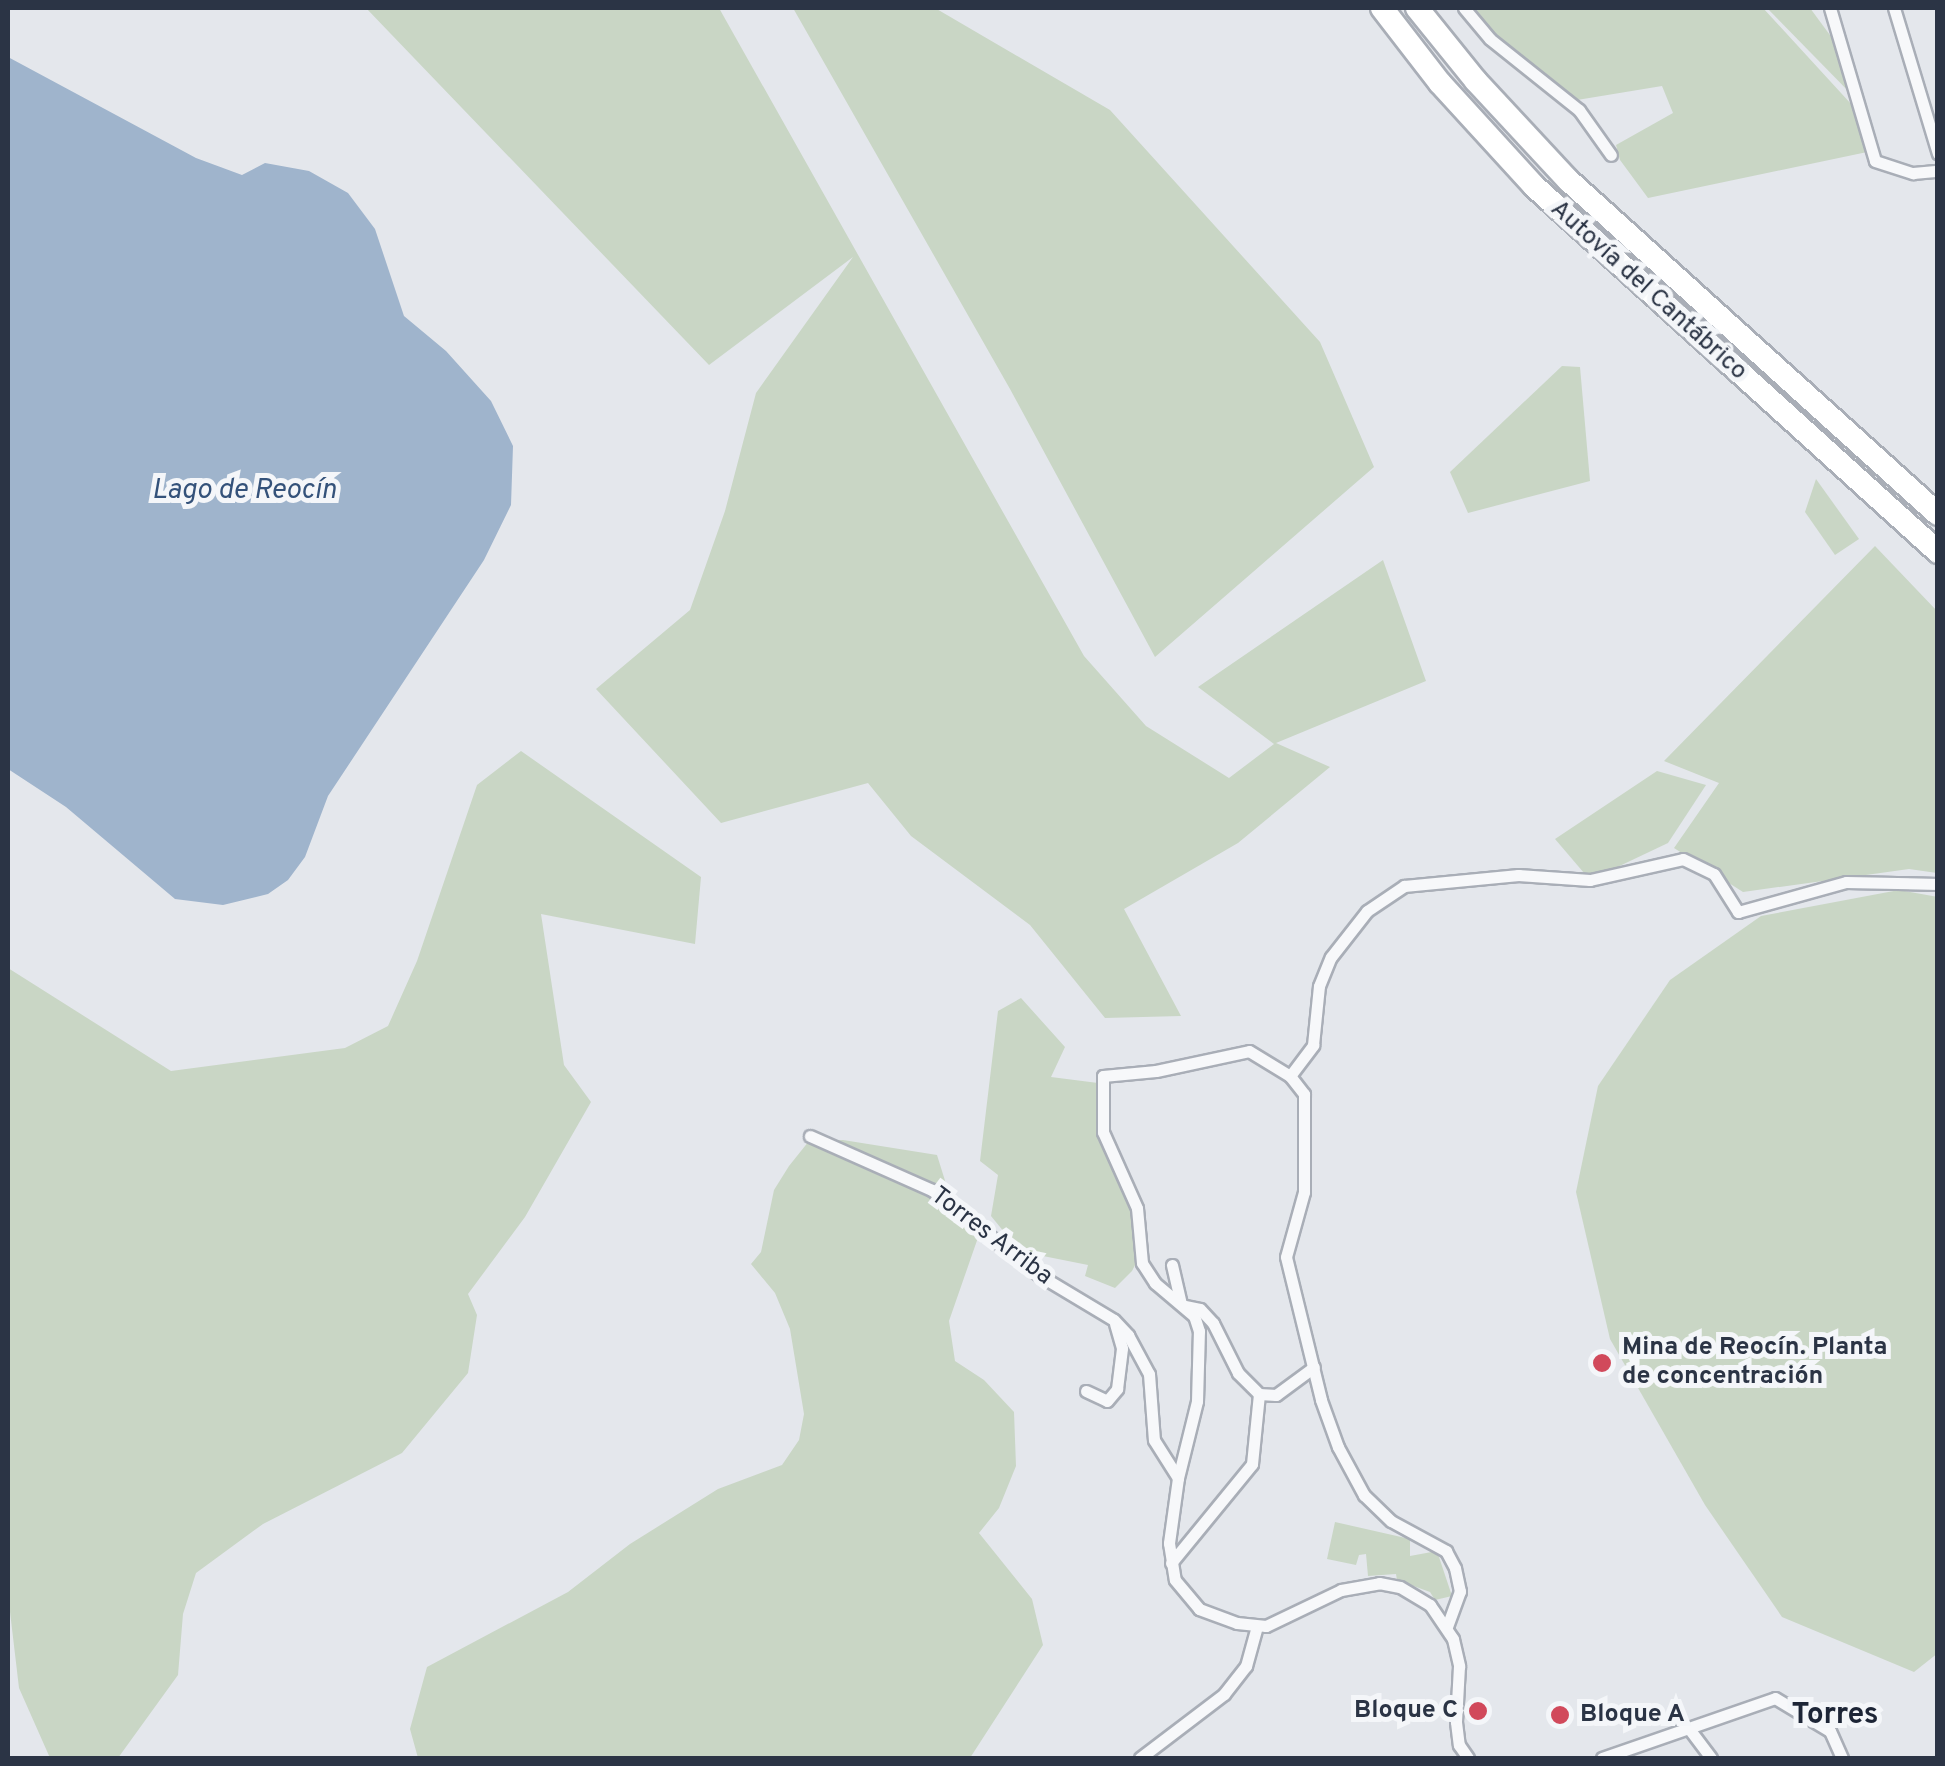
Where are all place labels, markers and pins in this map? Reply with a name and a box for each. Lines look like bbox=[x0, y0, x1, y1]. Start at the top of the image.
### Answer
place label: Mina de Reocín. Planta de concentración bbox=[1622, 1334, 1887, 1393]
marker: Mina de Reocín. Planta de concentración bbox=[1591, 1352, 1613, 1374]
place label: Bloque C bbox=[1354, 1696, 1458, 1726]
marker: Bloque C bbox=[1467, 1700, 1489, 1722]
place label: Bloque A bbox=[1580, 1700, 1686, 1730]
marker: Bloque A bbox=[1549, 1704, 1571, 1726]

